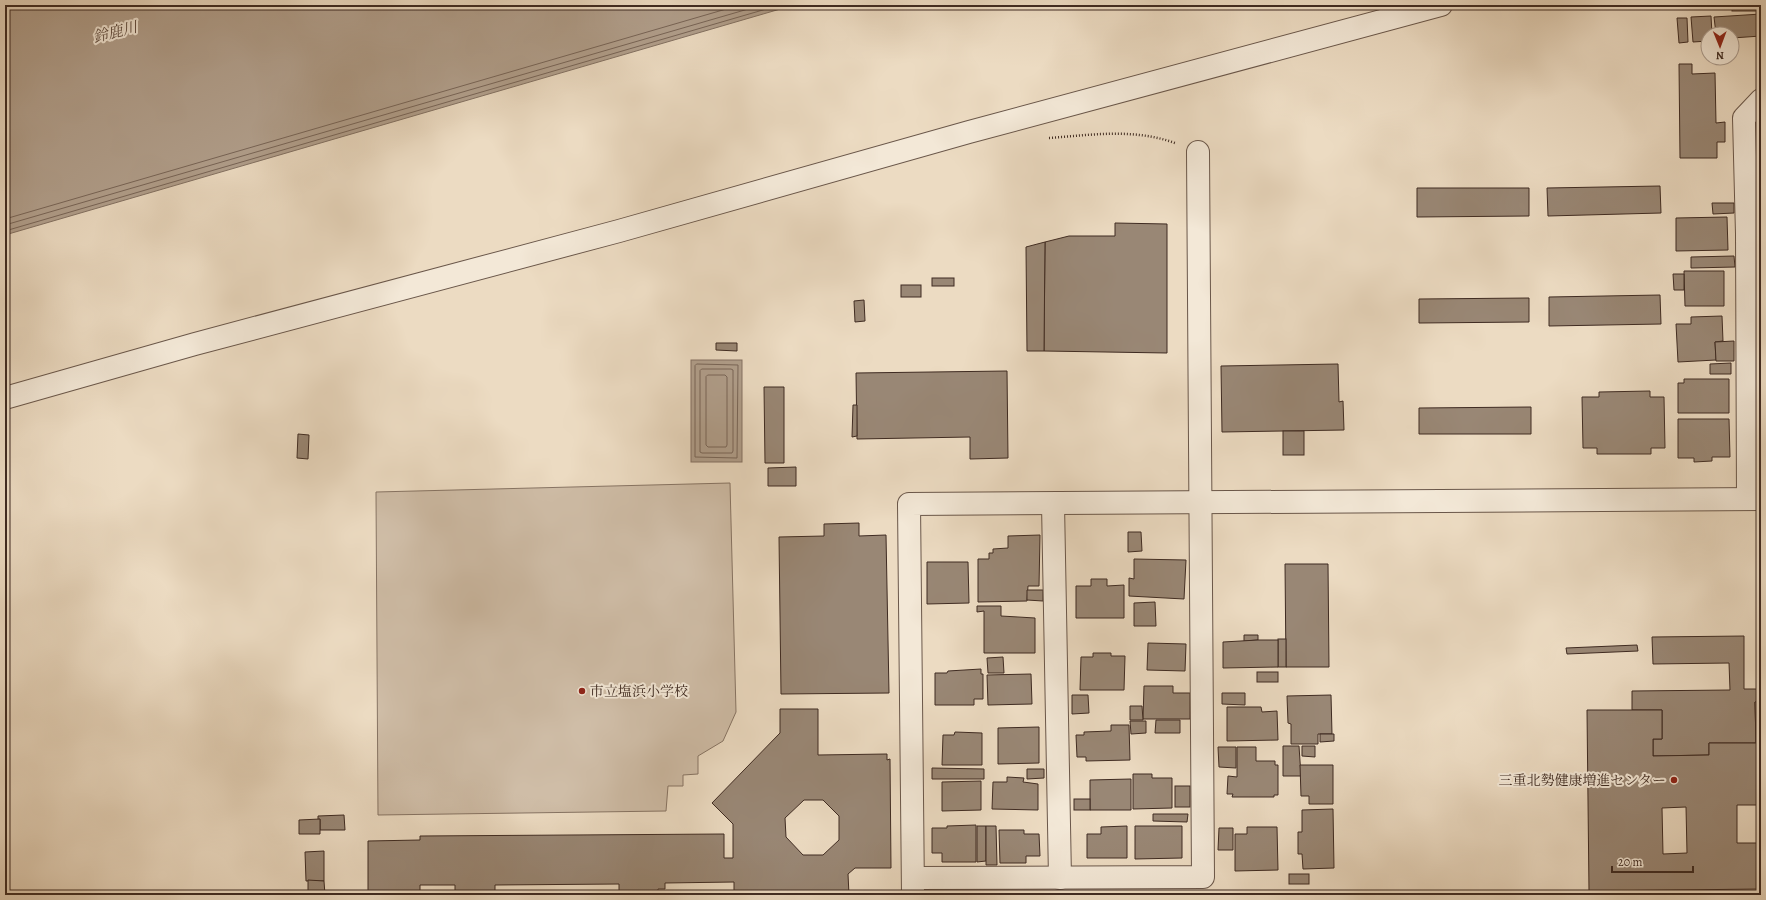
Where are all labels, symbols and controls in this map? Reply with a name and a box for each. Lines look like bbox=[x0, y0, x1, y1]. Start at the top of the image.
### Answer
water label: 鈴鹿川 bbox=[91, 16, 141, 47]
north arrow bbox=[1700, 26, 1740, 66]
text: N bbox=[1716, 48, 1724, 63]
place label: 市立塩浜小学校 bbox=[590, 682, 688, 701]
marker: 市立塩浜小学校 bbox=[577, 686, 587, 696]
place label: 三重北勢健康増進センター bbox=[1499, 771, 1666, 790]
marker: 三重北勢健康増進センター bbox=[1669, 775, 1679, 785]
scale bar bbox=[1612, 848, 1693, 874]
text: 20 m bbox=[1618, 854, 1642, 870]

